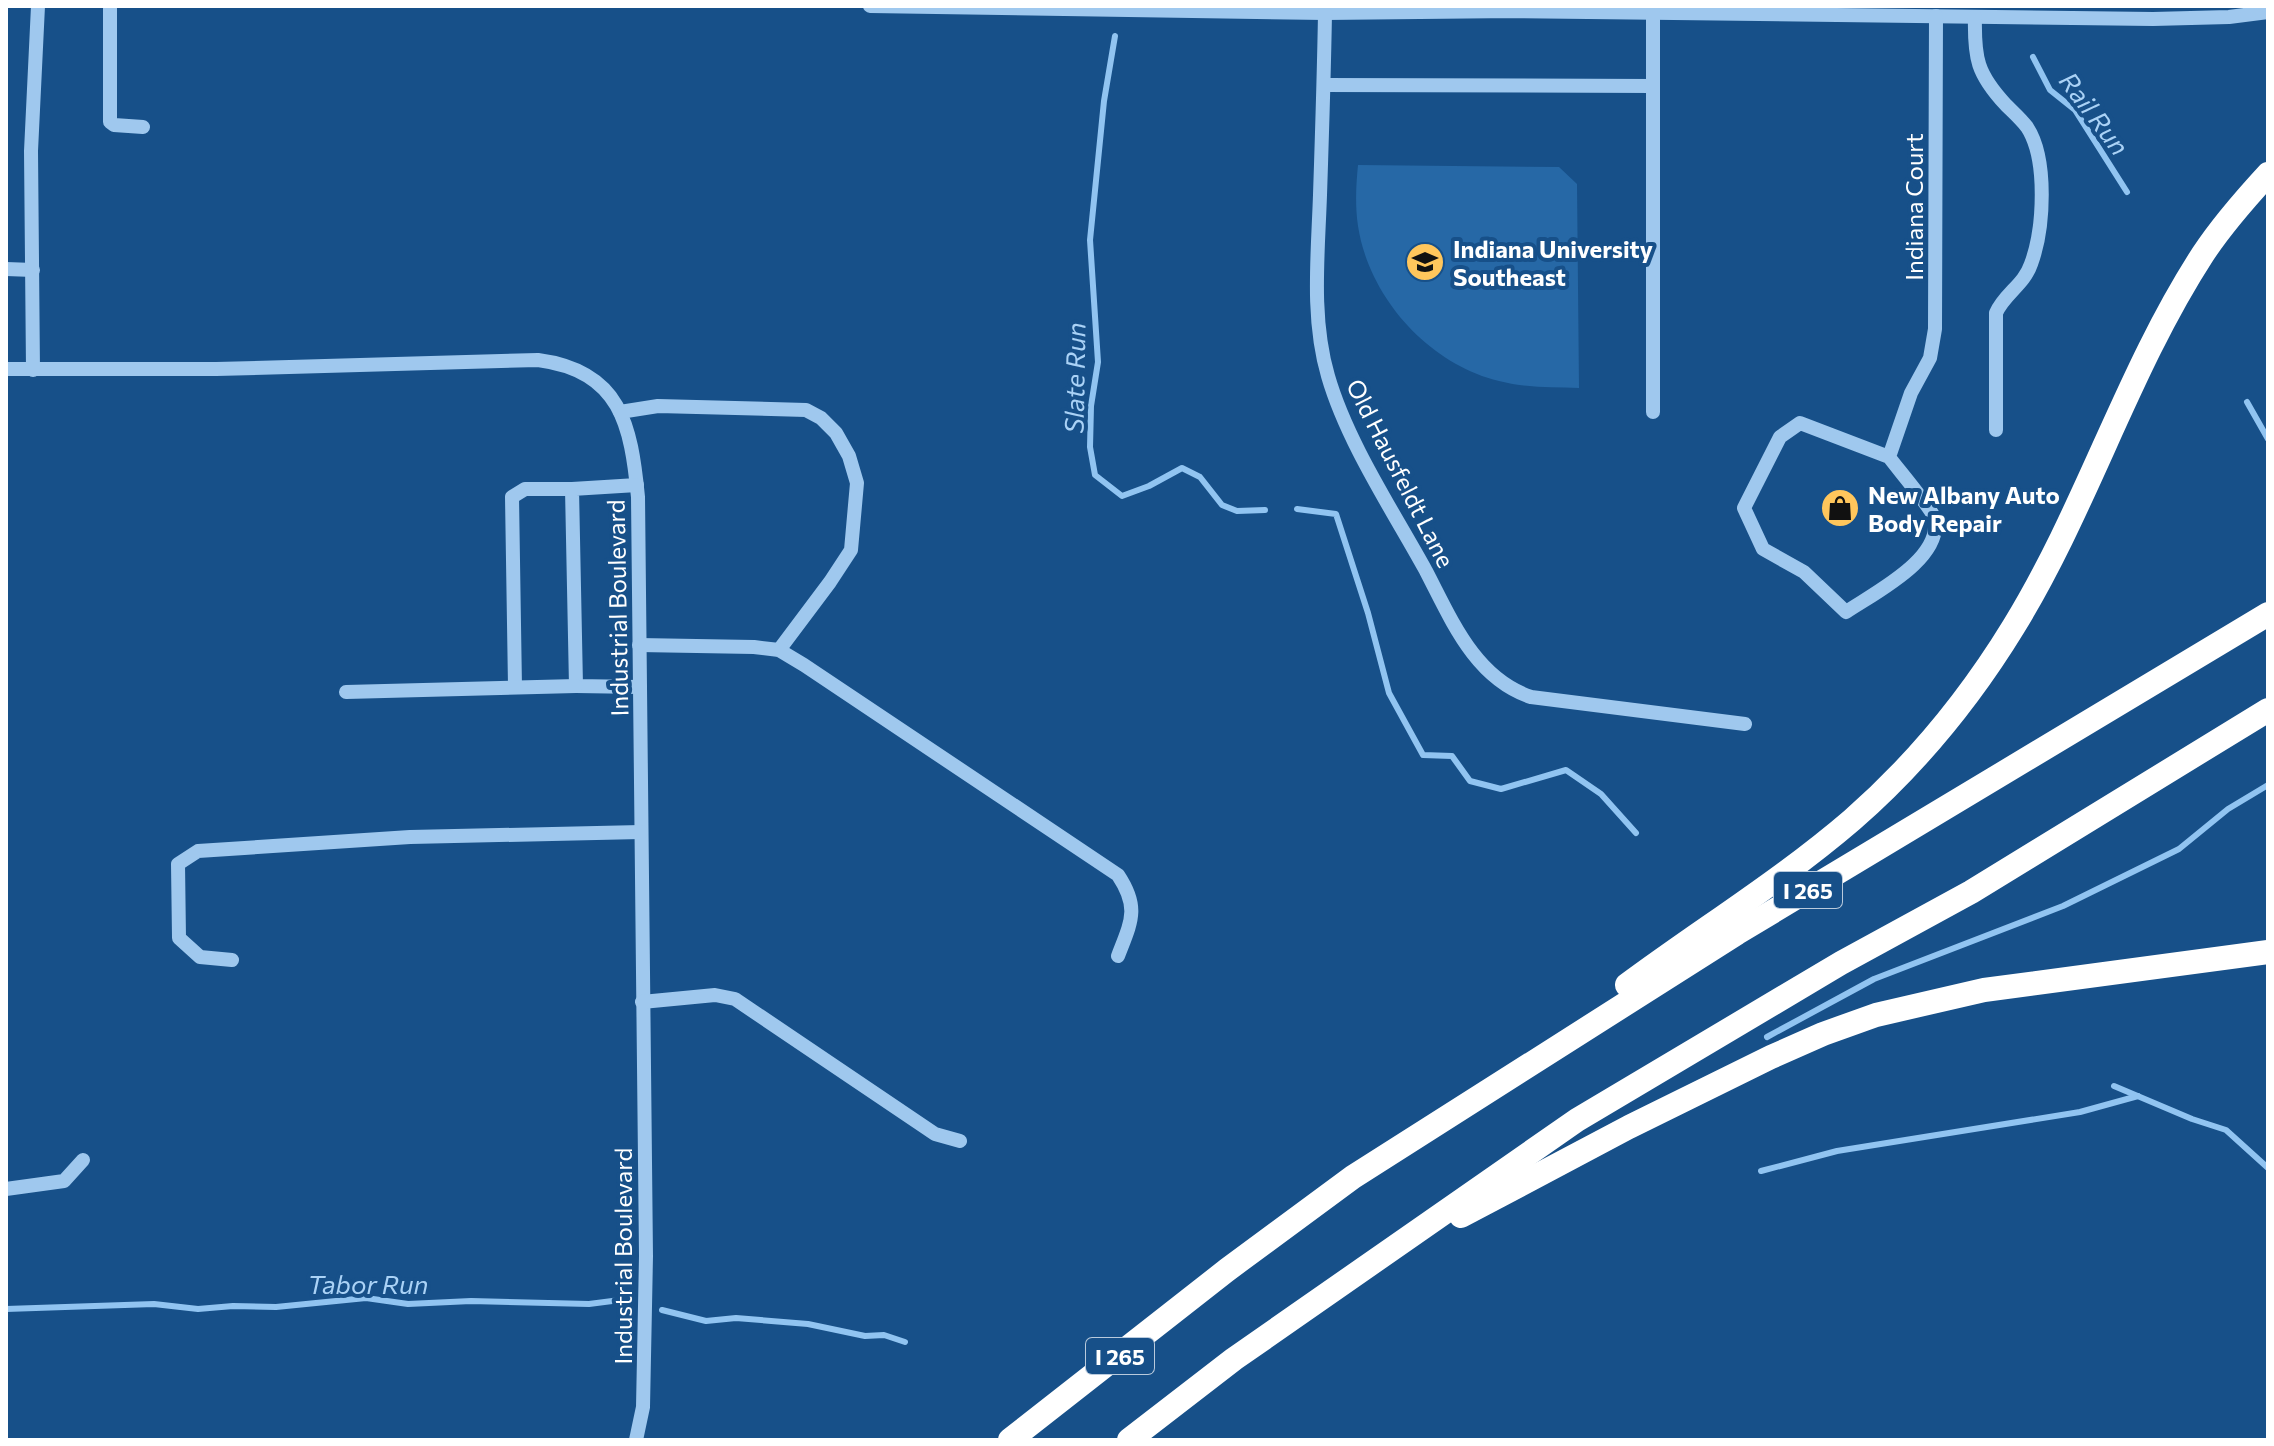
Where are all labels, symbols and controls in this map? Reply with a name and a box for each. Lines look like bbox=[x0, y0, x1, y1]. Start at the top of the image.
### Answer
water label: Rail Run bbox=[2054, 65, 2136, 161]
street label: Indiana Court bbox=[1899, 133, 1928, 281]
place label: Indiana University Southeast bbox=[1453, 234, 1653, 291]
school or university icon: Indiana University Southeast bbox=[1404, 241, 1446, 283]
water label: Slate Run bbox=[1058, 322, 1090, 434]
street label: Old Hausfeldt Lane bbox=[1341, 374, 1461, 572]
place label: New Albany Auto Body Repair bbox=[1868, 480, 2060, 537]
shop icon: New Albany Auto Body Repair bbox=[1819, 487, 1861, 529]
street label: Industrial Boulevard bbox=[601, 499, 633, 717]
road number: I 265 bbox=[1774, 872, 1842, 908]
street label: Industrial Boulevard bbox=[608, 1148, 637, 1364]
water label: Tabor Run bbox=[308, 1268, 429, 1299]
road number: I 265 bbox=[1086, 1338, 1154, 1374]

